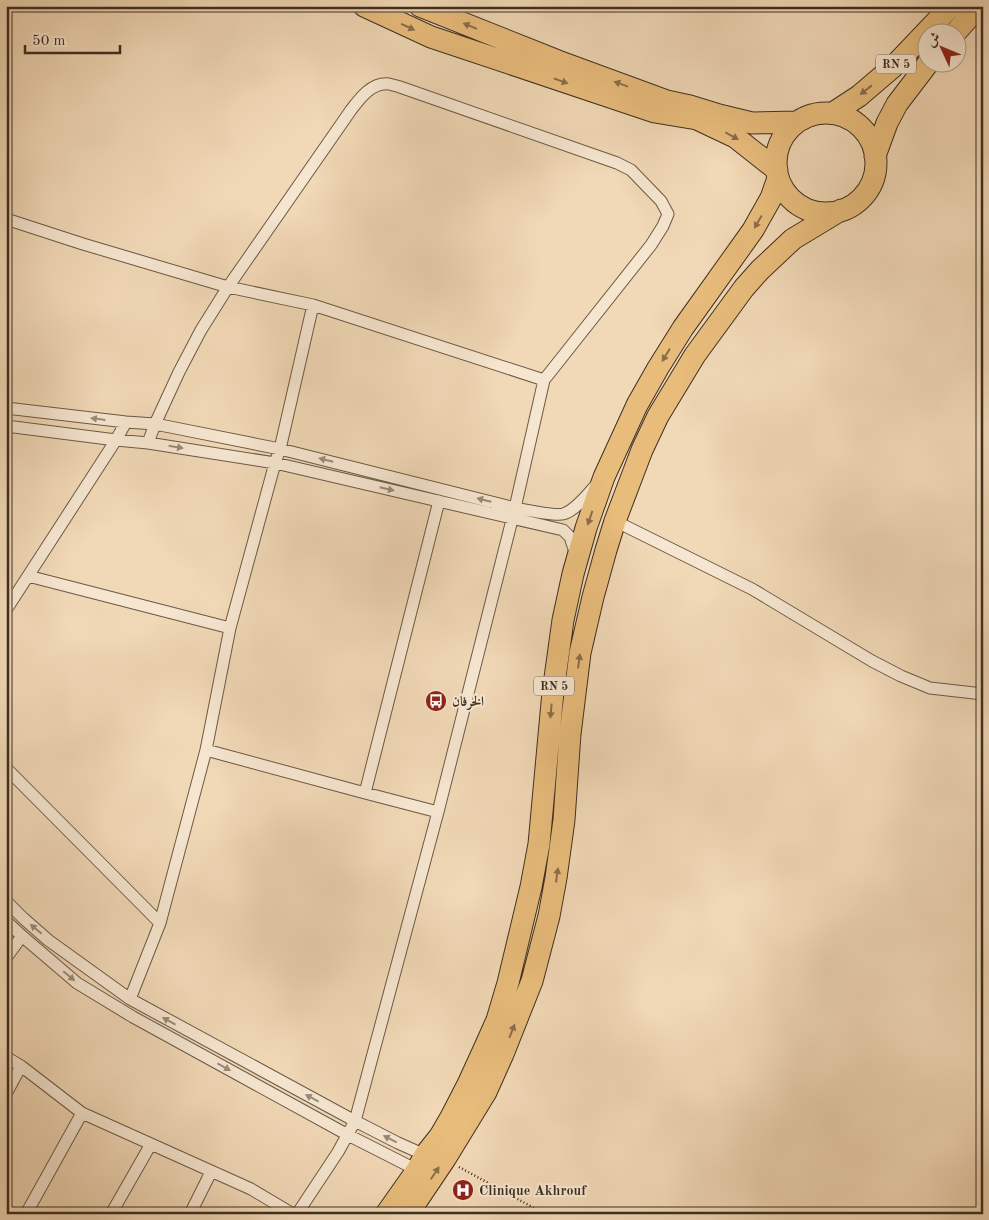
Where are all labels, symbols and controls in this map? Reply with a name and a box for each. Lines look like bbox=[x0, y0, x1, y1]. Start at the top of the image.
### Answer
scale bar bbox=[25, 22, 120, 54]
one-way arrow bbox=[462, 22, 477, 29]
north arrow bbox=[916, 22, 966, 72]
one-way arrow bbox=[401, 23, 415, 31]
text: ش bbox=[924, 30, 943, 50]
text: 50 m bbox=[32, 34, 66, 49]
road number: RN 5 bbox=[876, 54, 916, 74]
one-way arrow bbox=[554, 78, 569, 85]
one-way arrow bbox=[613, 80, 628, 88]
one-way arrow bbox=[860, 84, 873, 95]
one-way arrow bbox=[724, 132, 739, 140]
one-way arrow bbox=[754, 214, 762, 229]
one-way arrow bbox=[661, 349, 670, 362]
one-way arrow bbox=[90, 414, 106, 422]
one-way arrow bbox=[168, 444, 184, 452]
one-way arrow bbox=[319, 456, 334, 464]
one-way arrow bbox=[379, 485, 394, 493]
one-way arrow bbox=[476, 496, 491, 504]
one-way arrow bbox=[586, 511, 594, 526]
one-way arrow bbox=[575, 653, 583, 669]
road number: RN 5 bbox=[534, 676, 574, 696]
bus stop icon: الخرفان bbox=[424, 689, 448, 713]
place label: الخرفان bbox=[452, 695, 484, 711]
one-way arrow bbox=[547, 704, 555, 720]
one-way arrow bbox=[553, 866, 561, 882]
one-way arrow bbox=[30, 923, 42, 935]
one-way arrow bbox=[62, 971, 75, 982]
one-way arrow bbox=[162, 1017, 177, 1025]
one-way arrow bbox=[509, 1023, 516, 1038]
one-way arrow bbox=[217, 1063, 231, 1071]
one-way arrow bbox=[305, 1094, 320, 1102]
one-way arrow bbox=[382, 1135, 397, 1143]
one-way arrow bbox=[430, 1166, 440, 1180]
hospital icon: Clinique Akhrouf bbox=[451, 1178, 475, 1202]
place label: Clinique Akhrouf bbox=[479, 1184, 587, 1198]

